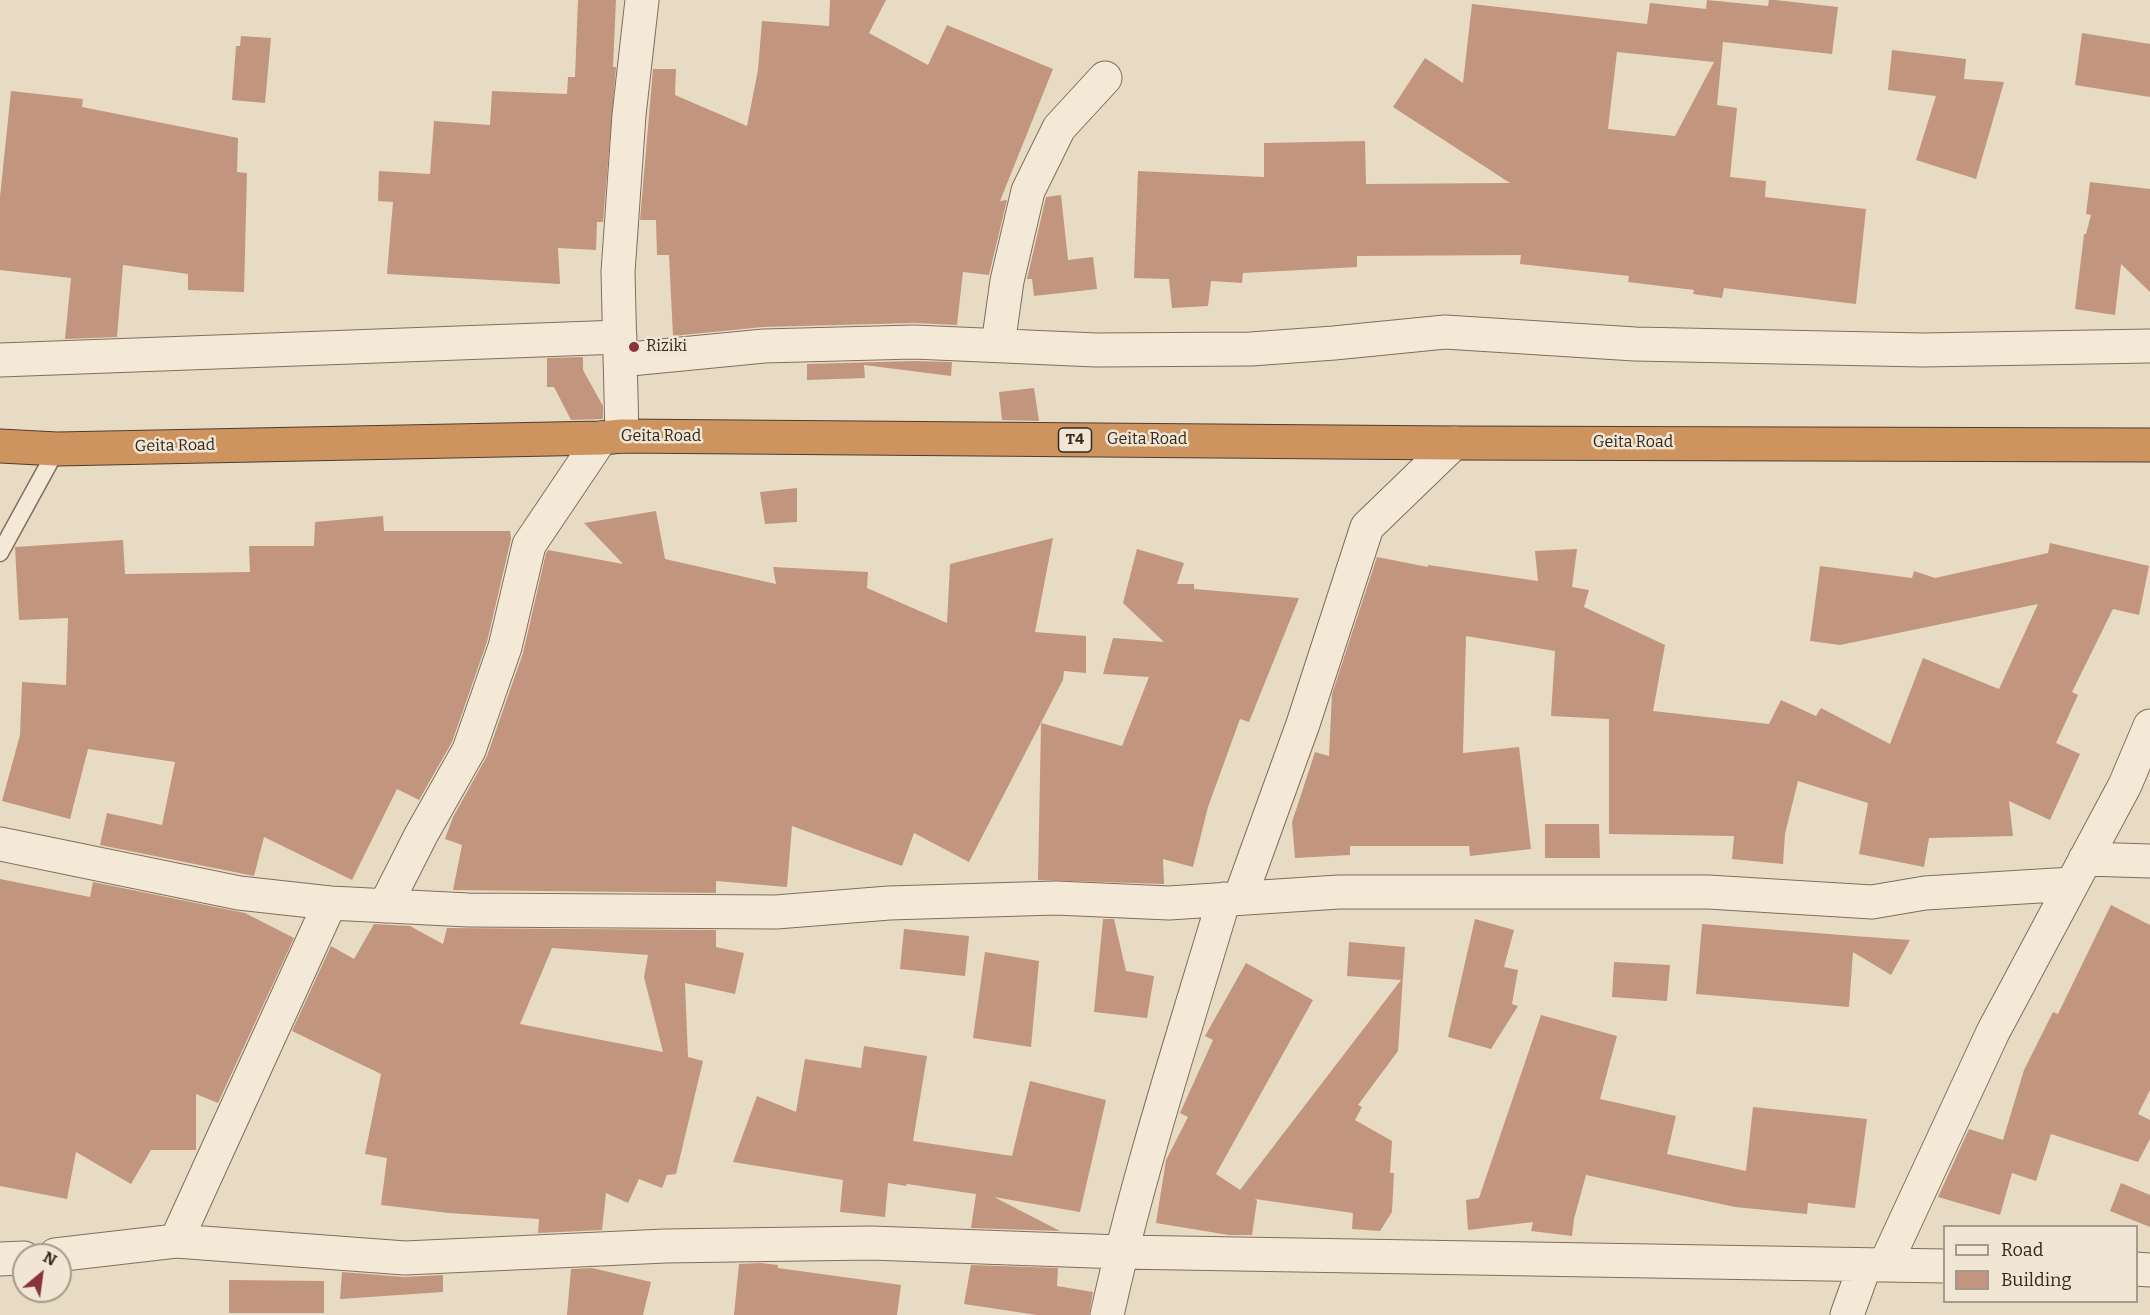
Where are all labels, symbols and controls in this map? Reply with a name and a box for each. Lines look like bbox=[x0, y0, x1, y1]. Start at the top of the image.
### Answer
place label: Riziki bbox=[646, 337, 687, 357]
marker: Riziki bbox=[627, 340, 641, 354]
street label: Geita Road bbox=[621, 427, 701, 447]
road number: T4 bbox=[1058, 428, 1092, 452]
street label: Geita Road bbox=[1107, 430, 1187, 450]
street label: Geita Road bbox=[1593, 433, 1673, 453]
street label: Geita Road bbox=[135, 436, 215, 456]
legend bbox=[1943, 1225, 2138, 1303]
text: Road bbox=[2001, 1239, 2043, 1261]
north arrow bbox=[12, 1243, 72, 1303]
text: N bbox=[40, 1247, 60, 1270]
text: Building bbox=[2001, 1269, 2072, 1291]

